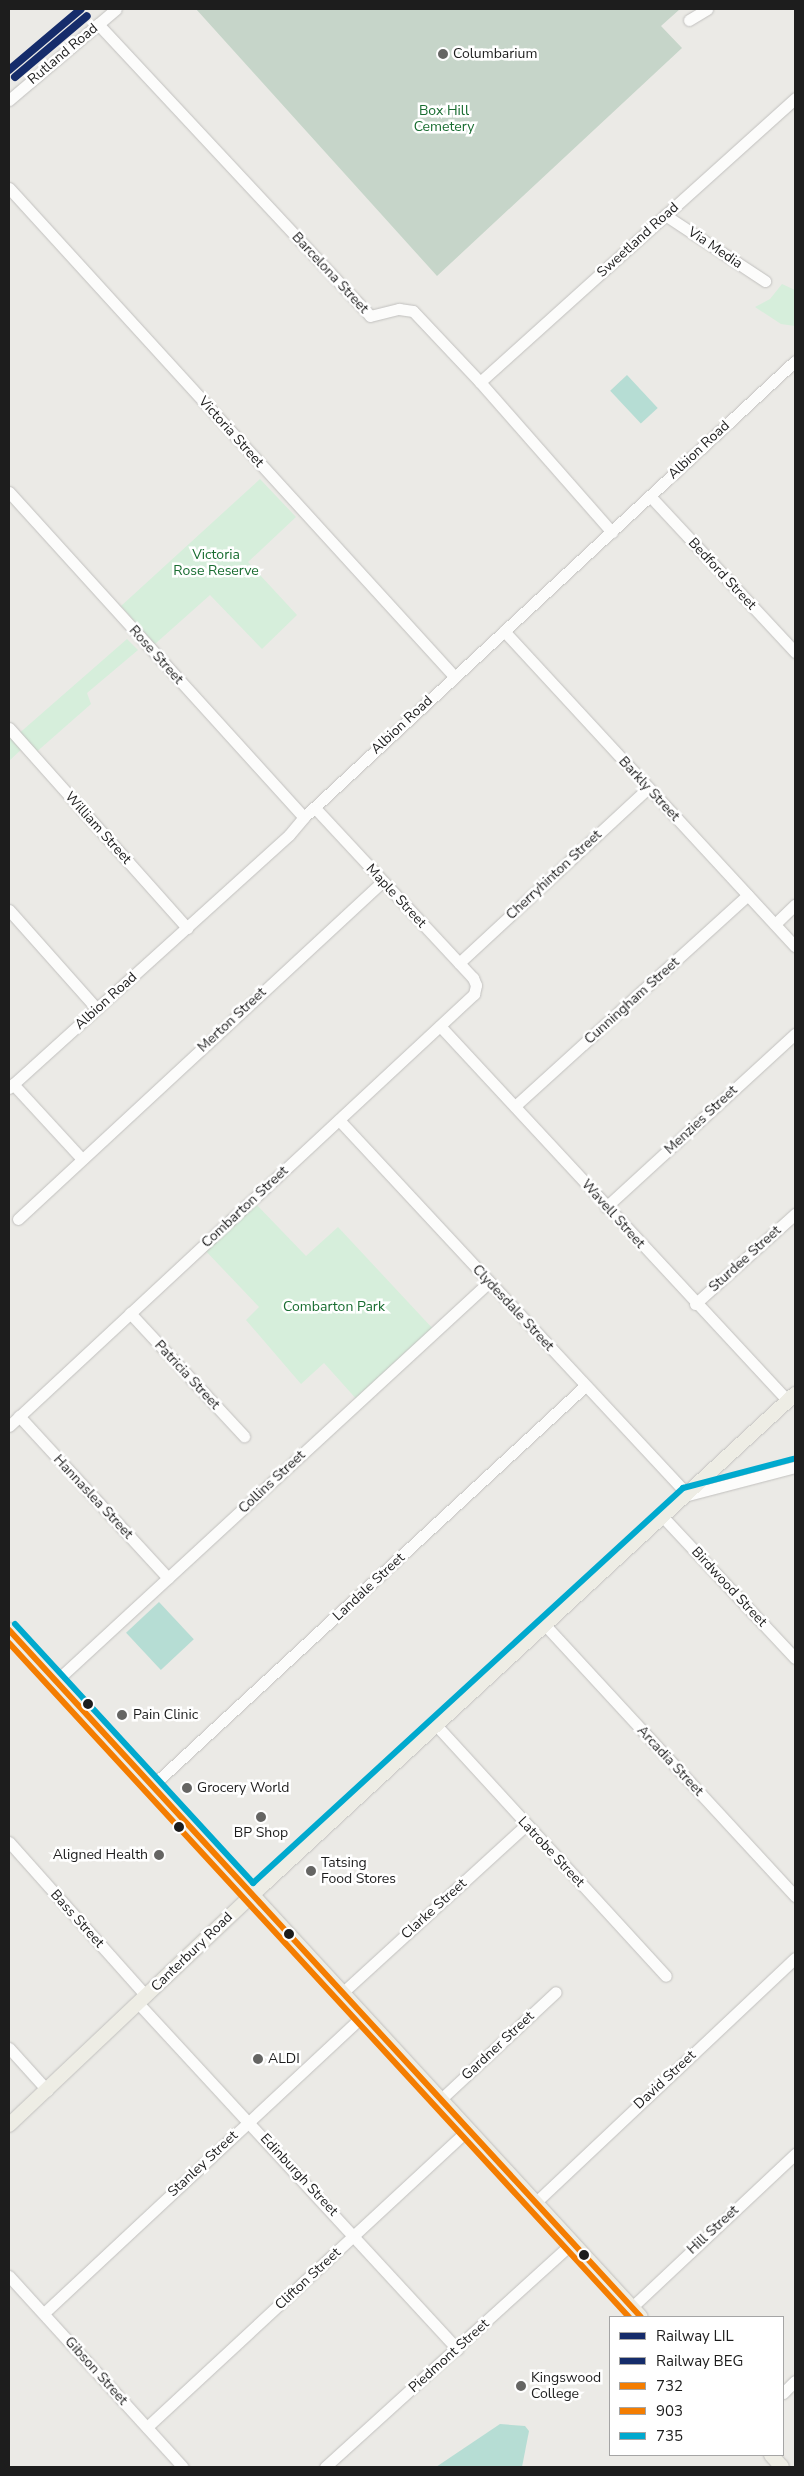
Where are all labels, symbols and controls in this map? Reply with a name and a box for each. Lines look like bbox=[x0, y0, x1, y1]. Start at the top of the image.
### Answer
street label: Rutland Road bbox=[25, 20, 101, 88]
place label: Columbarium bbox=[453, 46, 537, 62]
marker: Columbarium bbox=[437, 48, 449, 60]
park label: Box Hill Cemetery bbox=[414, 103, 474, 136]
street label: Sweetland Road bbox=[594, 199, 682, 281]
street label: Via Media bbox=[685, 224, 745, 272]
street label: Barcelona Street bbox=[288, 229, 372, 317]
street label: Victoria Street bbox=[195, 393, 267, 471]
street label: Albion Road bbox=[665, 417, 733, 483]
street label: Bedford Street bbox=[684, 535, 760, 613]
park label: Victoria Rose Reserve bbox=[173, 547, 259, 580]
street label: Rose Street bbox=[125, 622, 187, 688]
street label: Albion Road bbox=[368, 692, 436, 758]
street label: Barkly Street bbox=[615, 753, 683, 825]
street label: William Street bbox=[61, 788, 135, 868]
street label: Cherryhinton Street bbox=[503, 827, 605, 923]
street label: Maple Street bbox=[362, 861, 430, 931]
street label: Cunningham Street bbox=[581, 954, 683, 1048]
street label: Albion Road bbox=[72, 969, 140, 1033]
street label: Merton Street bbox=[194, 984, 270, 1056]
street label: Menzies Street bbox=[661, 1082, 741, 1158]
street label: Combarton Street bbox=[198, 1163, 292, 1251]
street label: Wavell Street bbox=[578, 1176, 648, 1252]
street label: Sturdee Street bbox=[706, 1222, 784, 1296]
street label: Clydesdale Street bbox=[469, 1261, 557, 1355]
park label: Combarton Park bbox=[283, 1299, 385, 1315]
street label: Patricia Street bbox=[151, 1337, 223, 1413]
street label: Collins Street bbox=[235, 1447, 309, 1517]
street label: Hannaslea Street bbox=[50, 1451, 136, 1543]
street label: Birdwood Street bbox=[688, 1544, 770, 1630]
street label: Landale Street bbox=[330, 1550, 408, 1624]
unlabelled marker bbox=[83, 1699, 93, 1709]
place label: Pain Clinic bbox=[133, 1707, 198, 1723]
marker: Pain Clinic bbox=[115, 1708, 129, 1722]
street label: Arcadia Street bbox=[633, 1723, 707, 1799]
place label: Grocery World bbox=[197, 1780, 290, 1796]
marker: Grocery World bbox=[181, 1782, 193, 1794]
marker: BP Shop bbox=[255, 1811, 267, 1823]
street label: Latrobe Street bbox=[514, 1813, 588, 1891]
unlabelled marker bbox=[174, 1822, 184, 1832]
place label: BP Shop bbox=[234, 1825, 288, 1841]
place label: Aligned Health bbox=[53, 1847, 148, 1863]
marker: Aligned Health bbox=[152, 1848, 166, 1862]
place label: Tatsing Food Stores bbox=[321, 1855, 396, 1888]
marker: Tatsing Food Stores bbox=[305, 1865, 317, 1877]
street label: Clarke Street bbox=[398, 1875, 470, 1943]
street label: Bass Street bbox=[47, 1887, 107, 1951]
street label: Canterbury Road bbox=[148, 1909, 236, 1995]
unlabelled marker bbox=[284, 1929, 294, 1939]
street label: Gardner Street bbox=[458, 2008, 538, 2084]
street label: David Street bbox=[631, 2047, 699, 2113]
place label: ALDI bbox=[268, 2051, 300, 2067]
marker: ALDI bbox=[252, 2053, 264, 2065]
street label: Stanley Street bbox=[165, 2127, 241, 2201]
street label: Edinburgh Street bbox=[257, 2130, 341, 2220]
street label: Hill Street bbox=[684, 2202, 742, 2258]
street label: Clifton Street bbox=[272, 2244, 344, 2314]
unlabelled marker bbox=[579, 2250, 589, 2260]
street label: Piedmont Street bbox=[405, 2316, 493, 2396]
legend bbox=[609, 2316, 784, 2456]
text: Railway LIL bbox=[656, 2326, 734, 2346]
street label: Gibson Street bbox=[61, 2333, 131, 2409]
text: Railway BEG bbox=[656, 2351, 743, 2371]
place label: Kingswood College bbox=[531, 2370, 601, 2402]
text: 732 bbox=[656, 2376, 683, 2396]
marker: Kingswood College bbox=[515, 2380, 527, 2392]
text: 903 bbox=[656, 2401, 683, 2421]
text: 735 bbox=[656, 2426, 683, 2446]

